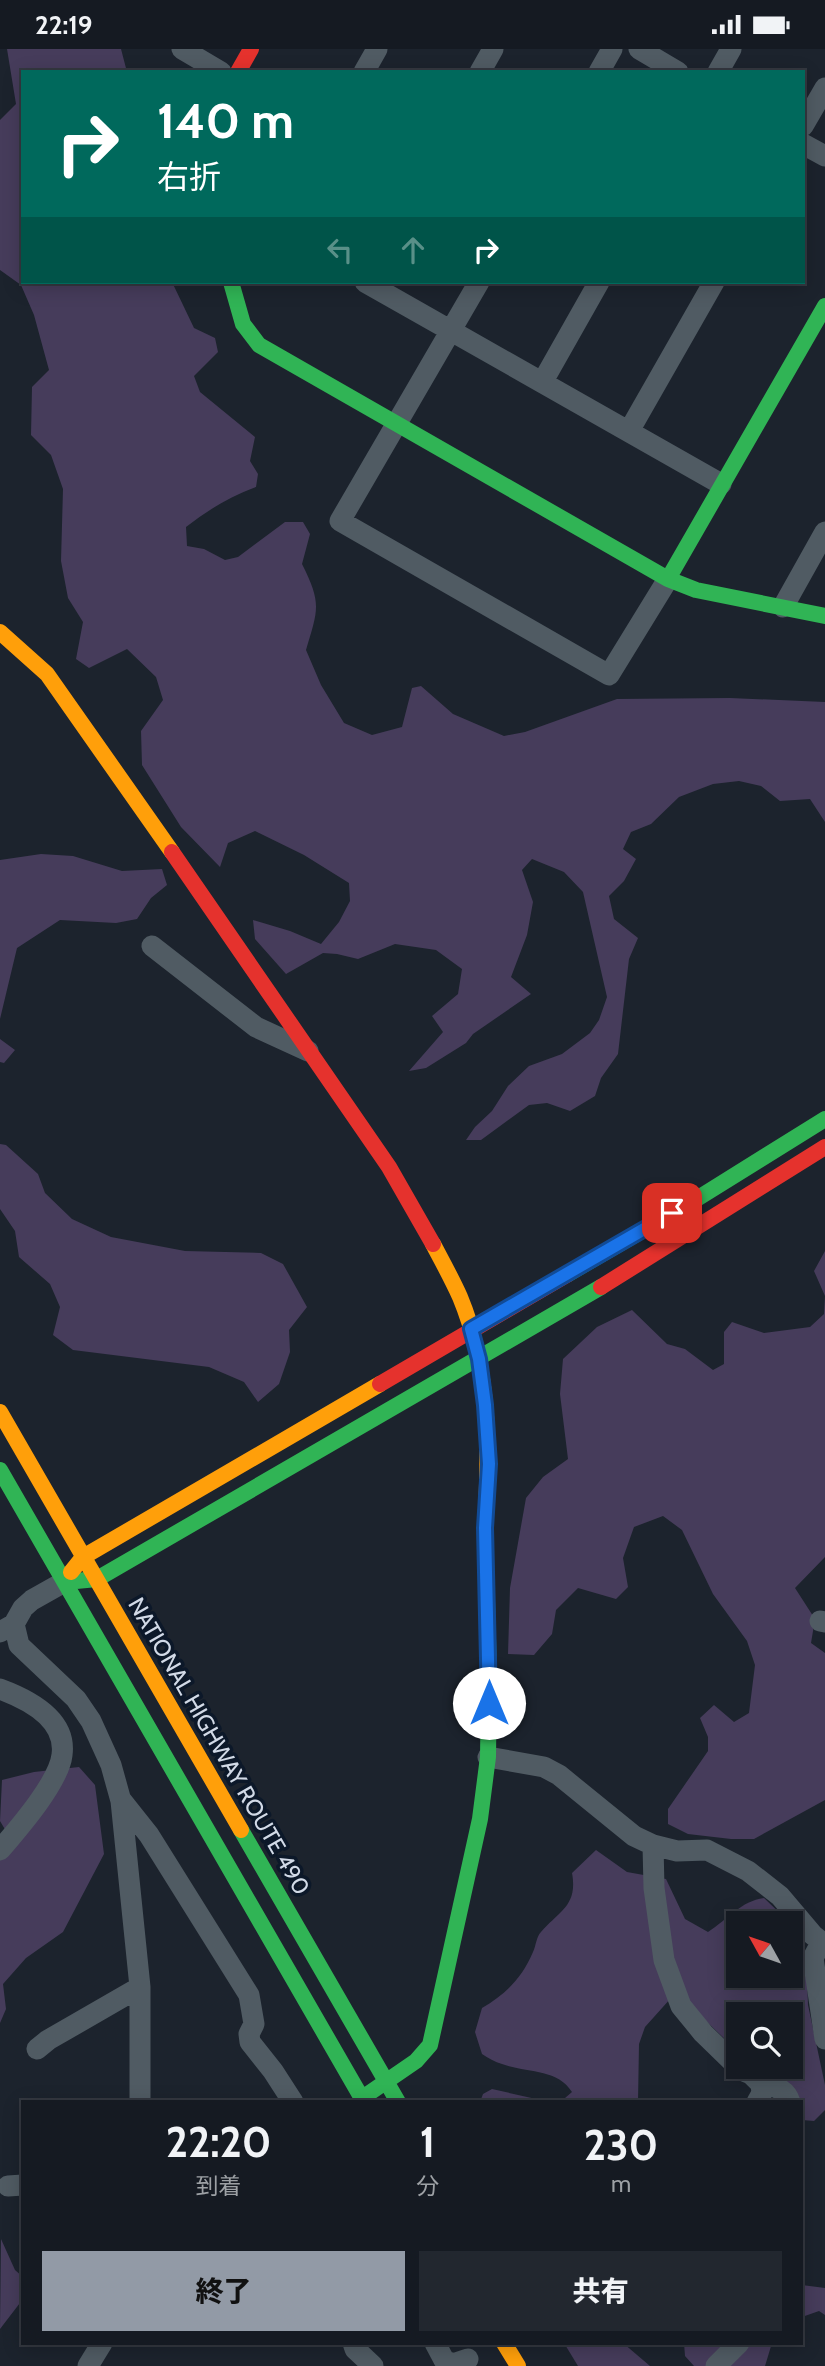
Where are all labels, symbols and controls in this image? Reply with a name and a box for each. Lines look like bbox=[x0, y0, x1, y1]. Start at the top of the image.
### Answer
text: 22:19 bbox=[35, 9, 93, 41]
text: 140 m bbox=[157, 91, 294, 150]
icon: right bbox=[42, 98, 133, 189]
text: 右折 bbox=[157, 157, 221, 196]
icon: left bbox=[321, 231, 359, 269]
icon: ahead bbox=[394, 231, 432, 269]
icon: right bbox=[467, 231, 505, 269]
pin bbox=[642, 1183, 702, 1243]
icon: arrive bbox=[653, 1194, 691, 1232]
street label: NATIONAL HIGHWAY ROUTE 490 bbox=[122, 1592, 316, 1900]
position arrow bbox=[452, 1666, 526, 1740]
north arrow bbox=[726, 1911, 803, 1988]
map controls bbox=[726, 1911, 803, 2079]
button: search bbox=[726, 2002, 803, 2079]
text: 22:20 bbox=[166, 2116, 271, 2168]
text: 1 bbox=[420, 2116, 435, 2168]
text: 230 bbox=[584, 2119, 658, 2171]
text: m bbox=[611, 2170, 631, 2198]
text: 到着 bbox=[196, 2172, 242, 2200]
text: 分 bbox=[416, 2172, 439, 2200]
button: 終了 bbox=[42, 2251, 405, 2331]
button: 共有 bbox=[419, 2251, 782, 2331]

